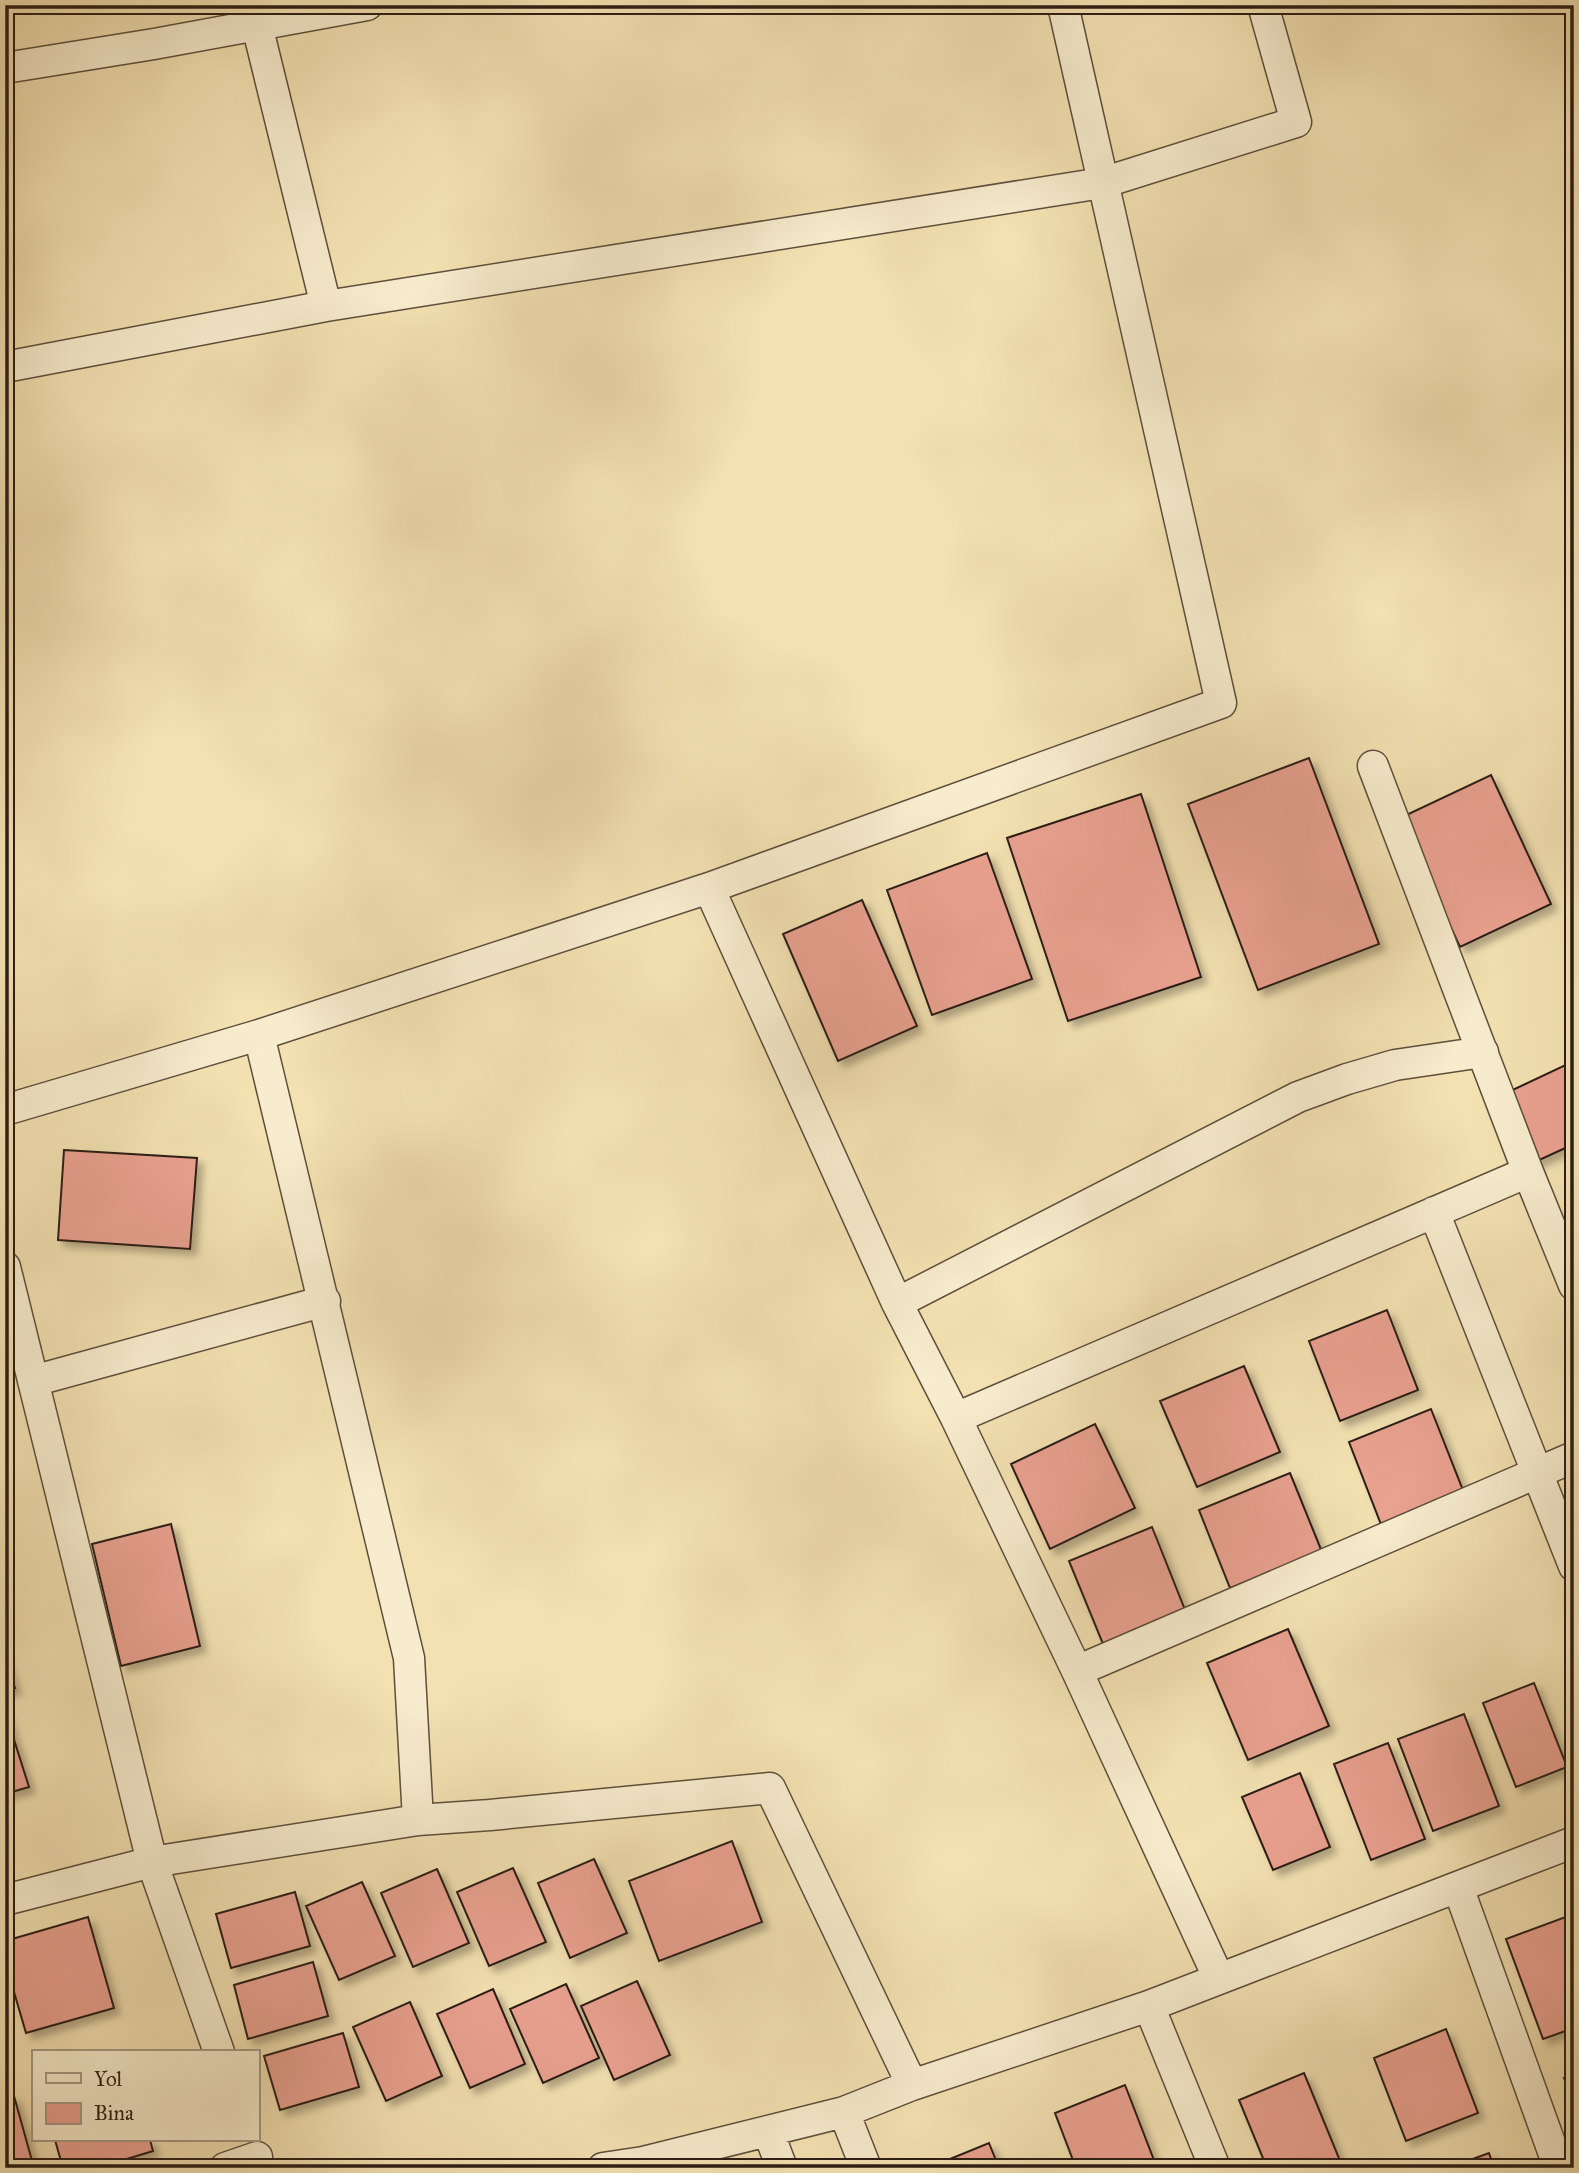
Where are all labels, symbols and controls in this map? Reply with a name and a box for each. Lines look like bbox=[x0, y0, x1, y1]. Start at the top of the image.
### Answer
legend bbox=[32, 2050, 259, 2142]
text: Yol bbox=[94, 2066, 123, 2092]
text: Bina bbox=[94, 2100, 134, 2126]

